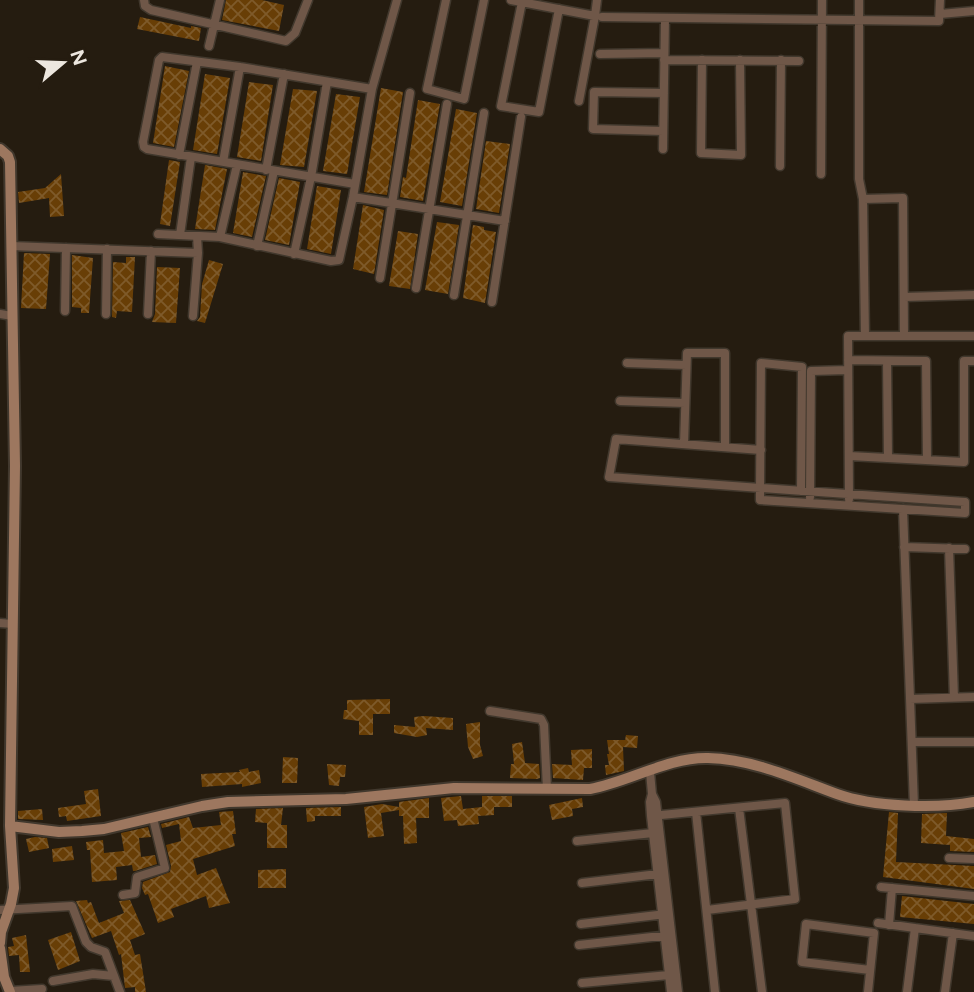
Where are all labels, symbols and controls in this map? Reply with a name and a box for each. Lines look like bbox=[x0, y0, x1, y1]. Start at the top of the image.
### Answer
north arrow bbox=[28, 28, 98, 98]
text: N bbox=[65, 47, 92, 68]

